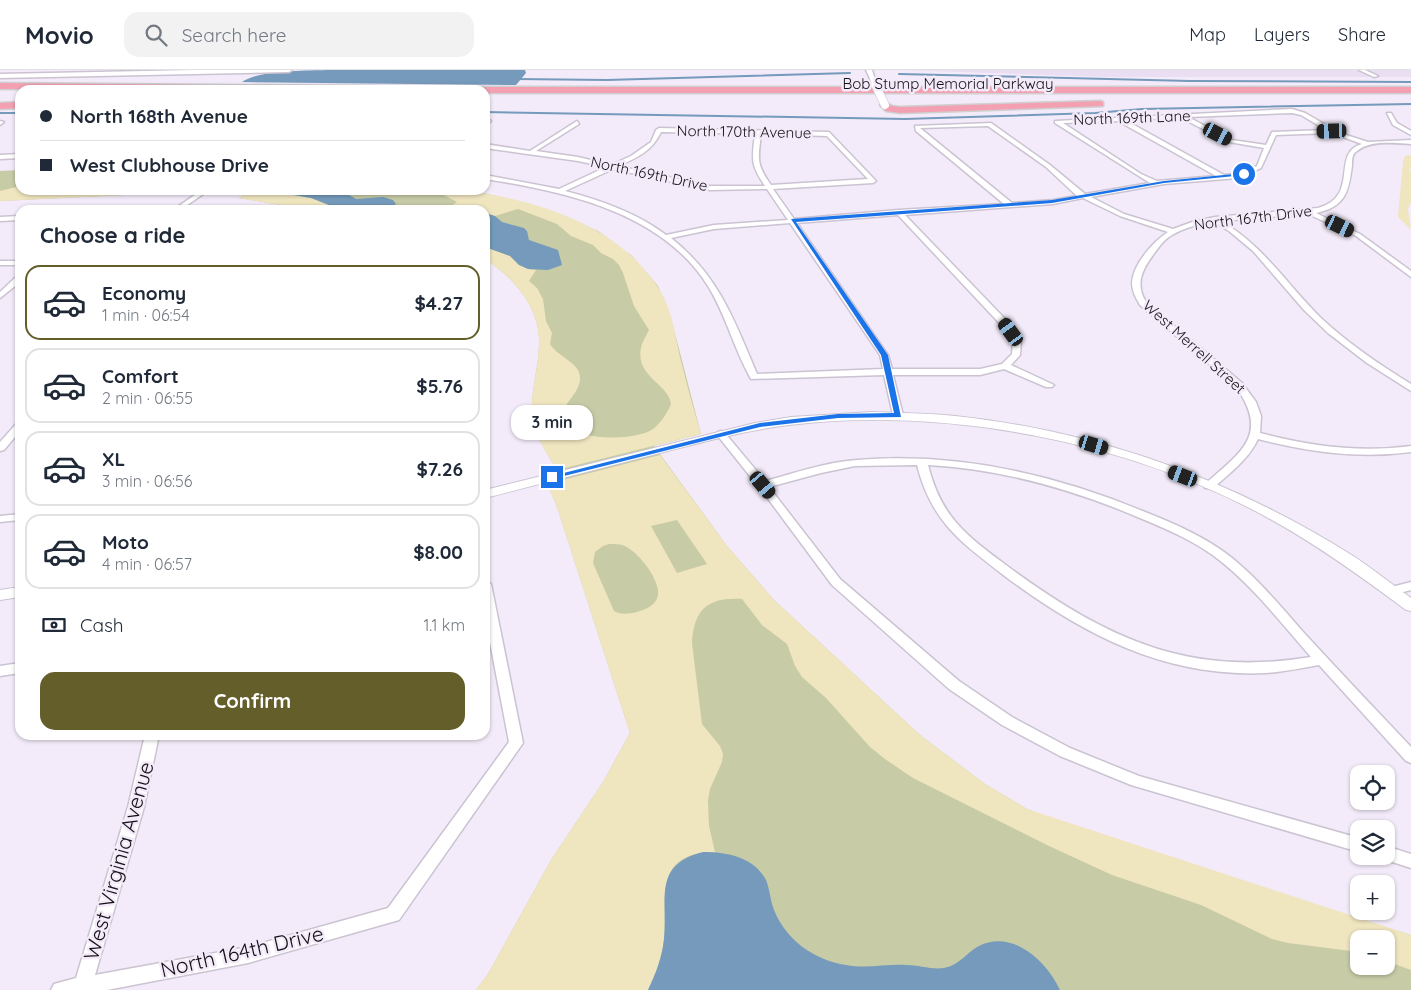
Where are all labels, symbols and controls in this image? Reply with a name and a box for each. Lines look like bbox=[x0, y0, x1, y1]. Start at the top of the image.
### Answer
search box bbox=[124, 12, 474, 57]
text: Movio bbox=[25, 20, 94, 50]
icon: search bbox=[142, 21, 170, 49]
text: Search here bbox=[182, 23, 287, 47]
text: Map bbox=[1189, 23, 1226, 46]
text: Layers bbox=[1254, 23, 1310, 46]
text: Share bbox=[1338, 23, 1386, 46]
street label: Bob Stump Memorial Parkway bbox=[843, 74, 1053, 93]
text: North 168th Avenue bbox=[70, 104, 248, 128]
street label: North 169th Lane bbox=[1073, 106, 1191, 129]
street label: North 170th Avenue bbox=[677, 121, 811, 142]
car bbox=[1201, 121, 1234, 147]
car bbox=[1316, 123, 1347, 139]
street label: North 169th Drive bbox=[589, 152, 709, 195]
text: West Clubhouse Drive bbox=[70, 153, 269, 177]
route start bbox=[1233, 163, 1255, 185]
street label: North 167th Drive bbox=[1193, 201, 1313, 234]
car bbox=[1323, 213, 1356, 239]
text: Choose a ride bbox=[40, 221, 185, 249]
icon: car bbox=[42, 280, 87, 325]
text: Economy bbox=[102, 281, 186, 305]
text: $4.27 bbox=[415, 291, 463, 315]
street label: West Merrell Street bbox=[1139, 296, 1250, 398]
text: 1 min · 06:54 bbox=[102, 305, 190, 325]
car bbox=[996, 315, 1025, 349]
icon: car bbox=[42, 363, 87, 408]
text: Comfort bbox=[102, 364, 179, 388]
text: $5.76 bbox=[416, 374, 463, 398]
text: 2 min · 06:55 bbox=[102, 388, 193, 408]
callout: 3 min bbox=[511, 404, 593, 440]
text: 3 min bbox=[531, 412, 573, 432]
car bbox=[1077, 433, 1110, 457]
icon: car bbox=[42, 446, 87, 491]
text: XL bbox=[102, 447, 125, 471]
text: $7.26 bbox=[417, 457, 463, 481]
car bbox=[1166, 464, 1199, 488]
route end bbox=[541, 466, 563, 488]
car bbox=[747, 469, 778, 501]
text: 3 min · 06:56 bbox=[102, 471, 192, 491]
icon: car bbox=[42, 529, 87, 574]
text: Moto bbox=[102, 530, 149, 554]
text: $8.00 bbox=[413, 540, 463, 564]
text: 4 min · 06:57 bbox=[102, 554, 192, 574]
icon: cash bbox=[40, 611, 68, 639]
text: Cash bbox=[80, 613, 124, 637]
text: 1.1 km bbox=[423, 615, 465, 635]
button: Confirm bbox=[40, 672, 465, 730]
street label: West Virginia Avenue bbox=[77, 758, 159, 963]
map controls bbox=[1350, 765, 1395, 975]
button: locate bbox=[1350, 765, 1395, 810]
button: layers bbox=[1350, 820, 1395, 865]
button: + bbox=[1350, 875, 1395, 920]
street label: North 164th Drive bbox=[158, 920, 326, 982]
button: − bbox=[1350, 930, 1395, 975]

